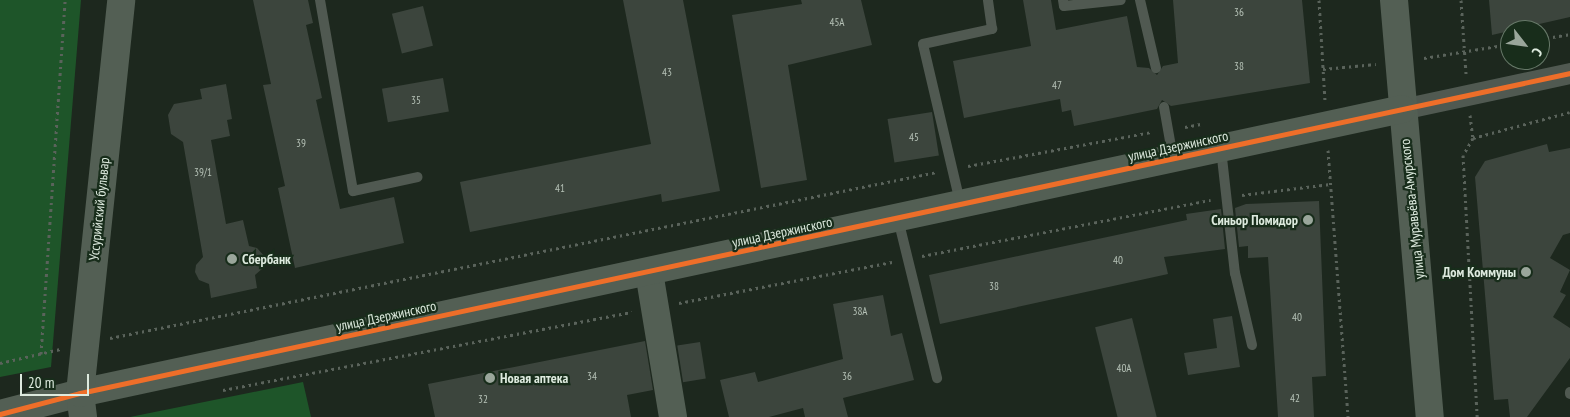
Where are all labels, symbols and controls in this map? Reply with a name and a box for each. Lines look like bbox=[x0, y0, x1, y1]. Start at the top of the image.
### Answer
house number: 36 bbox=[1234, 5, 1244, 19]
house number: 45А bbox=[829, 15, 845, 29]
north arrow bbox=[1500, 20, 1550, 70]
text: С bbox=[1528, 45, 1547, 59]
house number: 38 bbox=[1234, 59, 1244, 73]
house number: 43 bbox=[662, 65, 672, 79]
house number: 47 bbox=[1052, 78, 1062, 92]
house number: 35 bbox=[411, 93, 421, 107]
street label: улица Дзержинского bbox=[1126, 127, 1230, 165]
house number: 45 bbox=[909, 130, 919, 144]
house number: 39 bbox=[296, 136, 306, 150]
street label: улица Муравьёва-Амурского bbox=[1396, 138, 1428, 280]
street label: Уссурийский бульвар bbox=[85, 157, 113, 261]
house number: 39/1 bbox=[194, 165, 212, 179]
house number: 41 bbox=[555, 181, 565, 195]
place label: Синьор Помидор bbox=[1211, 212, 1298, 228]
street label: улица Дзержинского bbox=[730, 213, 834, 251]
marker: Синьор Помидор bbox=[1302, 214, 1314, 226]
place label: Сбербанк bbox=[242, 251, 291, 267]
marker: Сбербанк bbox=[226, 253, 238, 265]
house number: 40 bbox=[1113, 253, 1123, 267]
place label: Дом Коммуны bbox=[1442, 264, 1516, 280]
marker: Дом Коммуны bbox=[1520, 266, 1532, 278]
house number: 38 bbox=[989, 279, 999, 293]
street label: улица Дзержинского bbox=[334, 297, 438, 335]
house number: 38А bbox=[852, 304, 868, 318]
house number: 40 bbox=[1292, 310, 1302, 324]
house number: 40А bbox=[1116, 361, 1132, 375]
scale bar bbox=[22, 364, 91, 396]
house number: 34 bbox=[587, 369, 597, 383]
house number: 36 bbox=[842, 369, 852, 383]
place label: Новая аптека bbox=[500, 370, 568, 386]
marker: Новая аптека bbox=[484, 372, 496, 384]
text: 20 m bbox=[28, 373, 54, 392]
house number: 42 bbox=[1290, 391, 1300, 405]
house number: 32 bbox=[478, 392, 488, 406]

